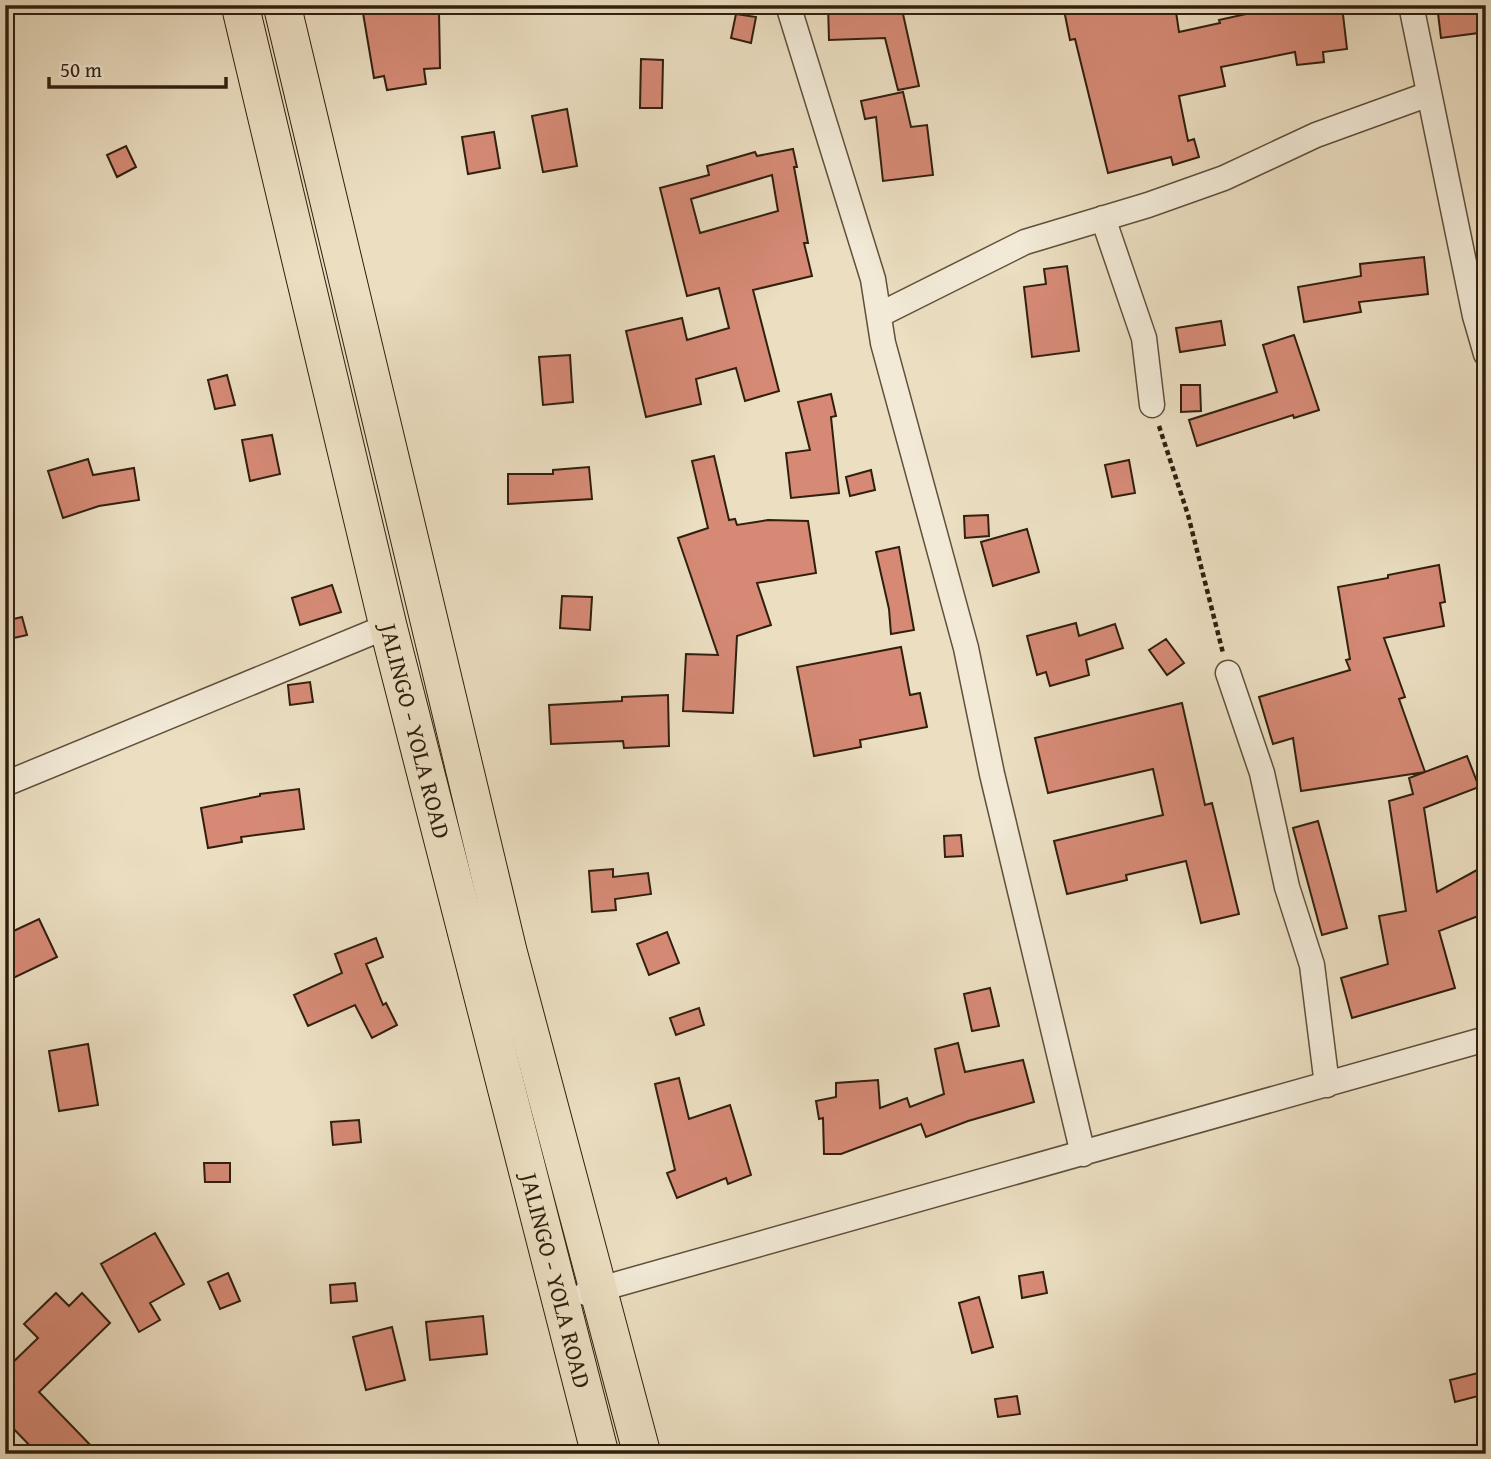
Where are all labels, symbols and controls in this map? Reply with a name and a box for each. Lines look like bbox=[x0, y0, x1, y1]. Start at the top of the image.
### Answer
scale bar bbox=[49, 46, 226, 90]
text: 50 m bbox=[60, 54, 102, 85]
street label: JALINGO - YOLA ROAD bbox=[370, 617, 460, 842]
street label: JALINGO - YOLA ROAD bbox=[511, 1166, 600, 1392]

